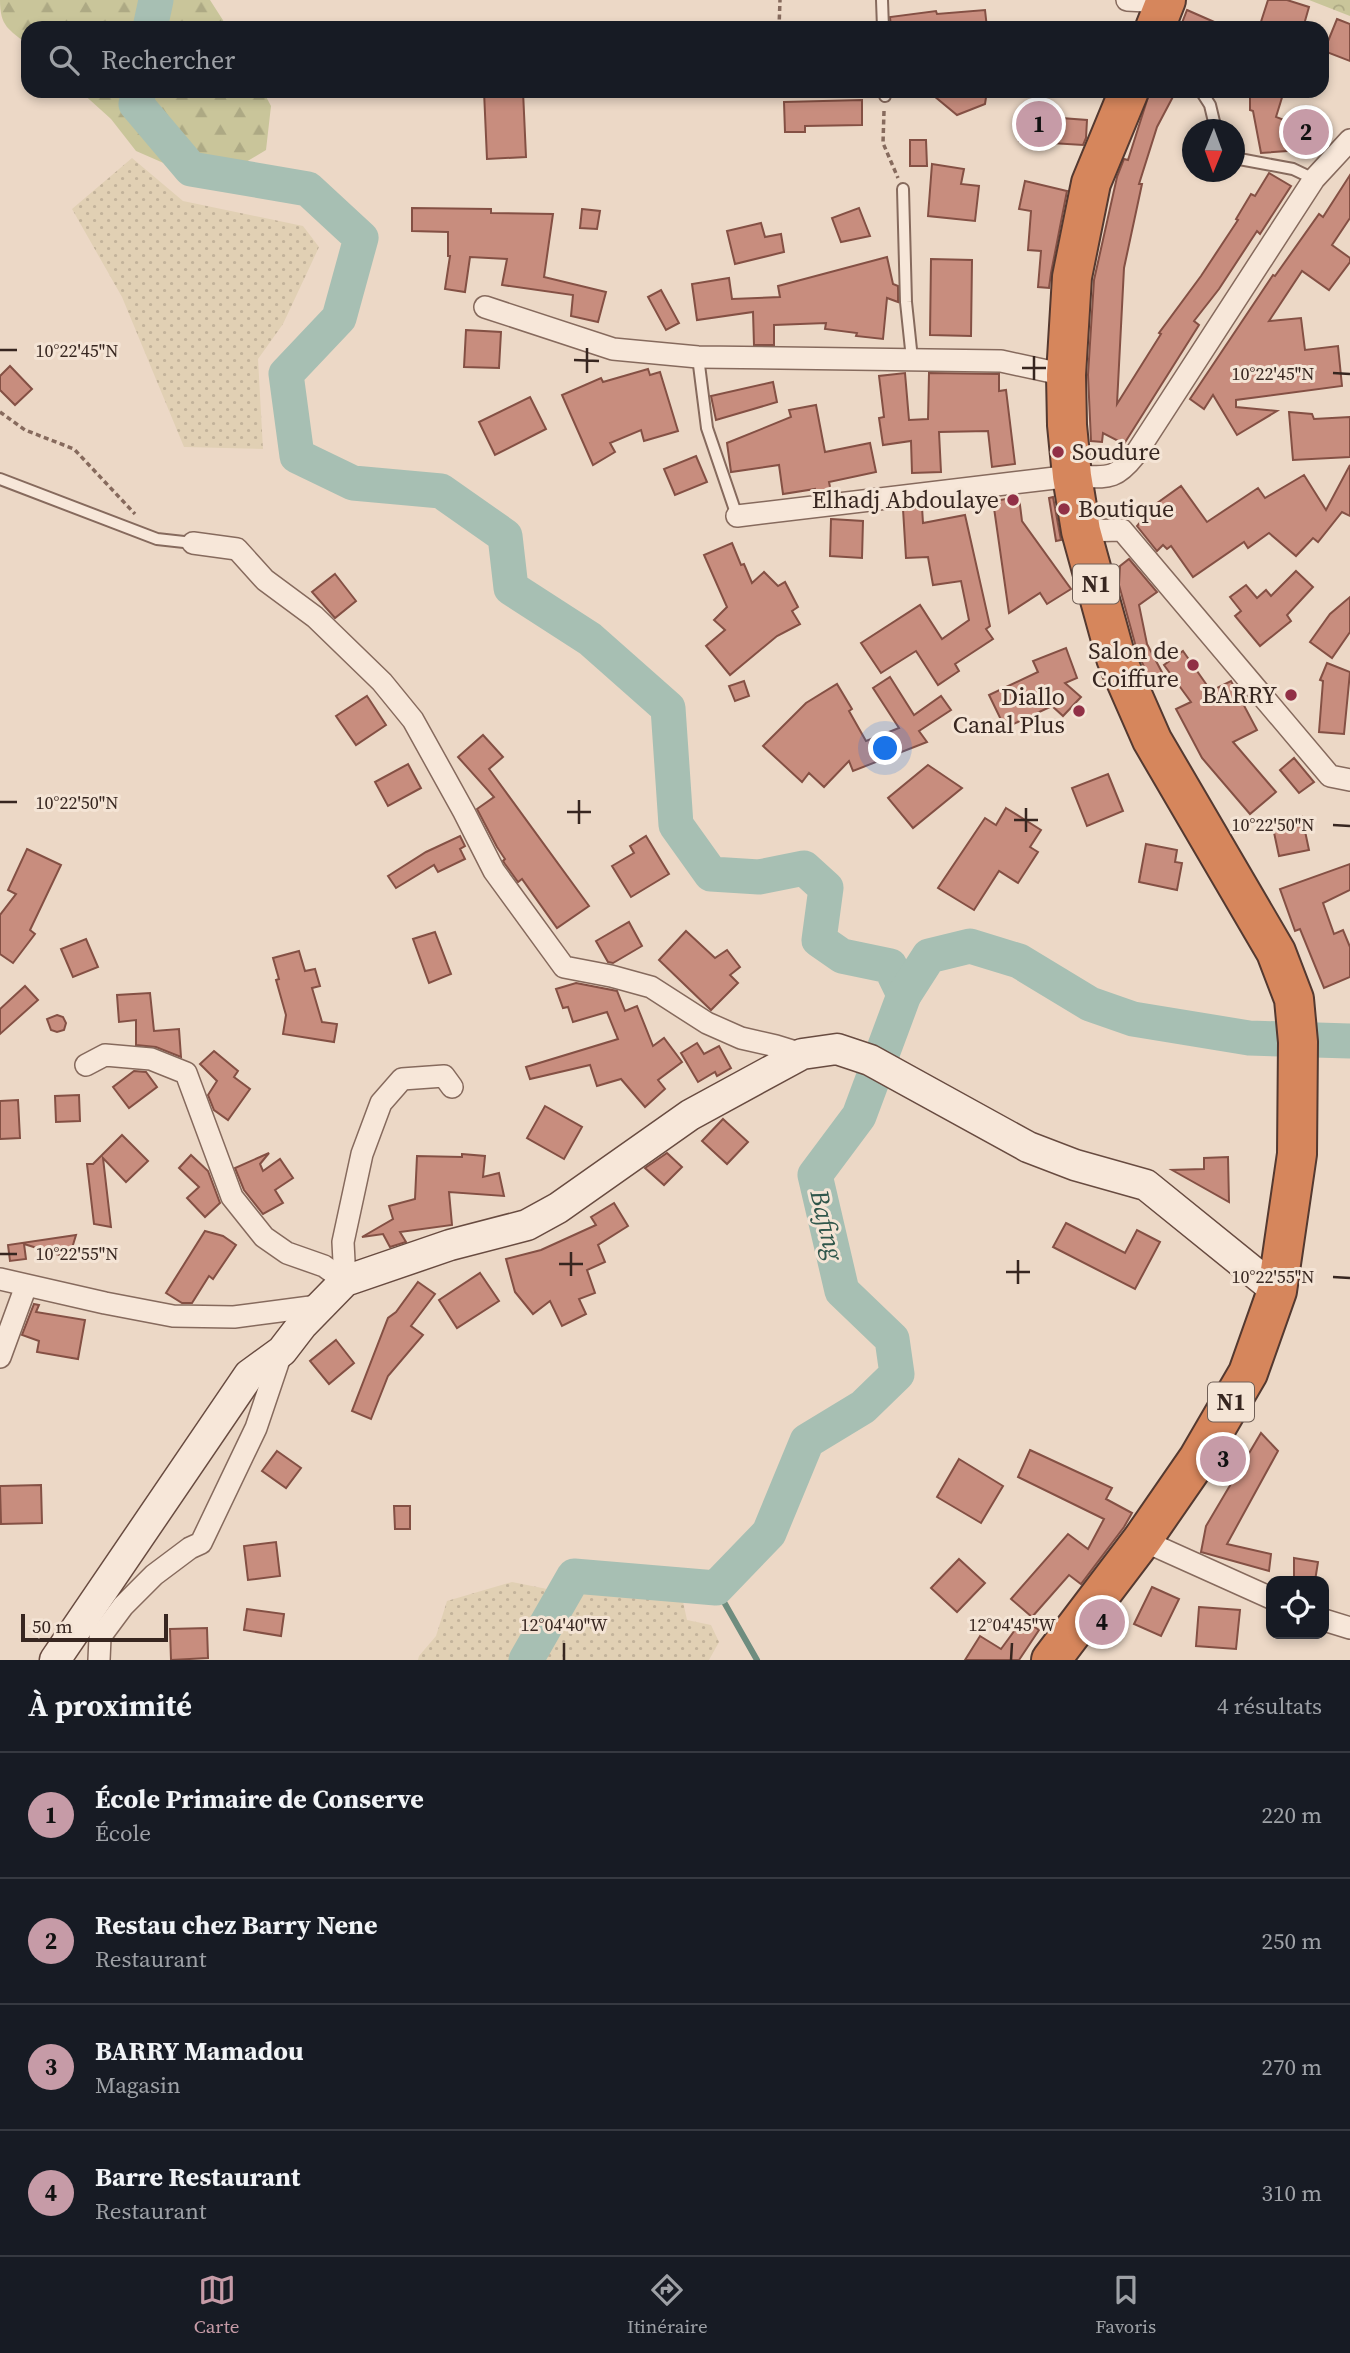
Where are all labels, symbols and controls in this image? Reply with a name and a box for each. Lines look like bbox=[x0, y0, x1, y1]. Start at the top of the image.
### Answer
search box bbox=[21, 21, 1329, 98]
icon: search bbox=[45, 41, 83, 79]
text: Rechercher bbox=[101, 42, 235, 78]
pin: 1 bbox=[1016, 98, 1062, 150]
pin: 2 bbox=[1283, 106, 1329, 158]
north arrow bbox=[1182, 119, 1245, 182]
text: 10°22'45"N bbox=[36, 338, 118, 363]
text: 10°22'45"N bbox=[1232, 361, 1314, 386]
place label: Soudure bbox=[1072, 435, 1161, 468]
marker: Soudure bbox=[1050, 444, 1066, 460]
place label: Elhadj Abdoulaye bbox=[812, 483, 999, 516]
marker: Elhadj Abdoulaye bbox=[1005, 492, 1021, 508]
place label: Boutique bbox=[1078, 492, 1174, 525]
marker: Boutique bbox=[1056, 501, 1072, 517]
road number: N1 bbox=[1073, 564, 1119, 604]
place label: Salon de Coiffure bbox=[1088, 634, 1179, 695]
marker: Salon de Coiffure bbox=[1185, 657, 1201, 673]
place label: BARRY bbox=[1202, 678, 1277, 711]
place label: Diallo Canal Plus bbox=[953, 680, 1065, 741]
marker: BARRY bbox=[1283, 687, 1299, 703]
marker: Diallo Canal Plus bbox=[1071, 703, 1087, 719]
your location bbox=[868, 731, 902, 765]
text: 10°22'50"N bbox=[36, 790, 118, 815]
text: 10°22'50"N bbox=[1232, 812, 1314, 837]
water label: Bafing bbox=[801, 1185, 853, 1265]
text: 10°22'55"N bbox=[36, 1241, 118, 1266]
text: 10°22'55"N bbox=[1232, 1264, 1314, 1289]
road number: N1 bbox=[1208, 1382, 1254, 1422]
pin: 3 bbox=[1200, 1433, 1246, 1485]
map controls bbox=[1266, 1576, 1329, 1639]
button: locate bbox=[1266, 1576, 1329, 1639]
pin: 4 bbox=[1079, 1596, 1125, 1648]
scale bar bbox=[21, 1611, 168, 1643]
text: 12°04'40"W bbox=[521, 1612, 608, 1637]
text: 12°04'45"W bbox=[969, 1612, 1056, 1637]
text: 50 m bbox=[32, 1613, 73, 1639]
text: À proximité bbox=[28, 1685, 192, 1726]
text: 4 résultats bbox=[1217, 1690, 1322, 1722]
text: École Primaire de Conserve bbox=[95, 1781, 424, 1817]
text: 1 bbox=[45, 1799, 57, 1831]
text: 220 m bbox=[1261, 1799, 1322, 1831]
text: École bbox=[95, 1817, 151, 1849]
text: Restau chez Barry Nene bbox=[95, 1907, 378, 1943]
text: 2 bbox=[45, 1925, 57, 1957]
text: 250 m bbox=[1261, 1925, 1322, 1957]
text: Restaurant bbox=[95, 1943, 206, 1975]
text: BARRY Mamadou bbox=[95, 2033, 304, 2069]
text: 3 bbox=[45, 2051, 57, 2083]
text: 270 m bbox=[1261, 2051, 1322, 2083]
text: Magasin bbox=[95, 2069, 181, 2101]
text: Barre Restaurant bbox=[95, 2159, 300, 2195]
text: 4 bbox=[45, 2177, 57, 2209]
text: 310 m bbox=[1261, 2177, 1322, 2209]
text: Restaurant bbox=[95, 2195, 206, 2227]
tab: Carte bbox=[194, 2271, 240, 2339]
tab: Itinéraire bbox=[627, 2271, 708, 2339]
tab: Favoris bbox=[1095, 2271, 1156, 2339]

